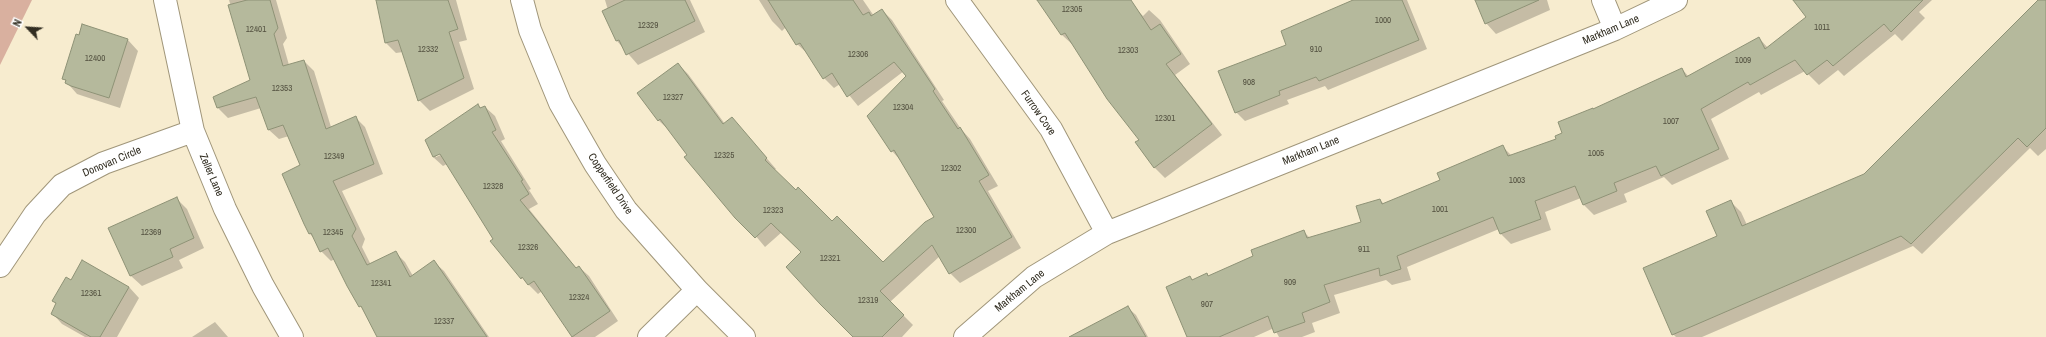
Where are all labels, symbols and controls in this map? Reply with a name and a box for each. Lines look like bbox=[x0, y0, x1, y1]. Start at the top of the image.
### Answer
house number: 12305 bbox=[1062, 5, 1082, 15]
north arrow bbox=[8, 8, 48, 48]
street label: Markham Lane bbox=[1581, 12, 1641, 48]
house number: 1000 bbox=[1375, 16, 1391, 26]
text: N bbox=[9, 17, 25, 29]
house number: 12329 bbox=[638, 21, 658, 31]
house number: 1011 bbox=[1814, 23, 1830, 33]
house number: 12401 bbox=[246, 25, 266, 35]
house number: 12332 bbox=[418, 45, 438, 55]
house number: 910 bbox=[1310, 45, 1322, 55]
house number: 12303 bbox=[1118, 46, 1138, 56]
house number: 12306 bbox=[848, 50, 868, 60]
house number: 12400 bbox=[85, 54, 105, 64]
house number: 1009 bbox=[1735, 56, 1751, 66]
house number: 908 bbox=[1243, 78, 1255, 88]
house number: 12353 bbox=[272, 84, 292, 94]
street label: Furrow Cove bbox=[1018, 88, 1058, 138]
house number: 12327 bbox=[663, 93, 683, 103]
house number: 12304 bbox=[893, 103, 913, 113]
house number: 12301 bbox=[1155, 114, 1175, 124]
house number: 1007 bbox=[1663, 117, 1679, 127]
street label: Markham Lane bbox=[1281, 134, 1341, 168]
street label: Donovan Circle bbox=[81, 144, 143, 180]
house number: 1005 bbox=[1588, 149, 1604, 159]
street label: Copperfield Drive bbox=[585, 151, 635, 217]
house number: 12325 bbox=[714, 151, 734, 161]
street label: Zeller Lane bbox=[196, 152, 226, 198]
house number: 12349 bbox=[324, 152, 344, 162]
house number: 12302 bbox=[941, 164, 961, 174]
house number: 1003 bbox=[1509, 176, 1525, 186]
house number: 12328 bbox=[483, 182, 503, 192]
house number: 1001 bbox=[1432, 205, 1448, 215]
house number: 12323 bbox=[763, 206, 783, 216]
house number: 12300 bbox=[956, 226, 976, 236]
house number: 12369 bbox=[141, 228, 161, 238]
house number: 12345 bbox=[323, 228, 343, 238]
house number: 12326 bbox=[518, 243, 538, 253]
house number: 911 bbox=[1358, 245, 1370, 255]
house number: 12321 bbox=[820, 254, 840, 264]
street label: Markham Lane bbox=[992, 267, 1048, 315]
house number: 909 bbox=[1284, 278, 1296, 288]
house number: 12341 bbox=[371, 279, 391, 289]
house number: 12361 bbox=[81, 289, 101, 299]
house number: 12324 bbox=[569, 293, 589, 303]
house number: 12319 bbox=[858, 296, 878, 306]
house number: 907 bbox=[1201, 300, 1213, 310]
house number: 12337 bbox=[434, 317, 454, 327]

